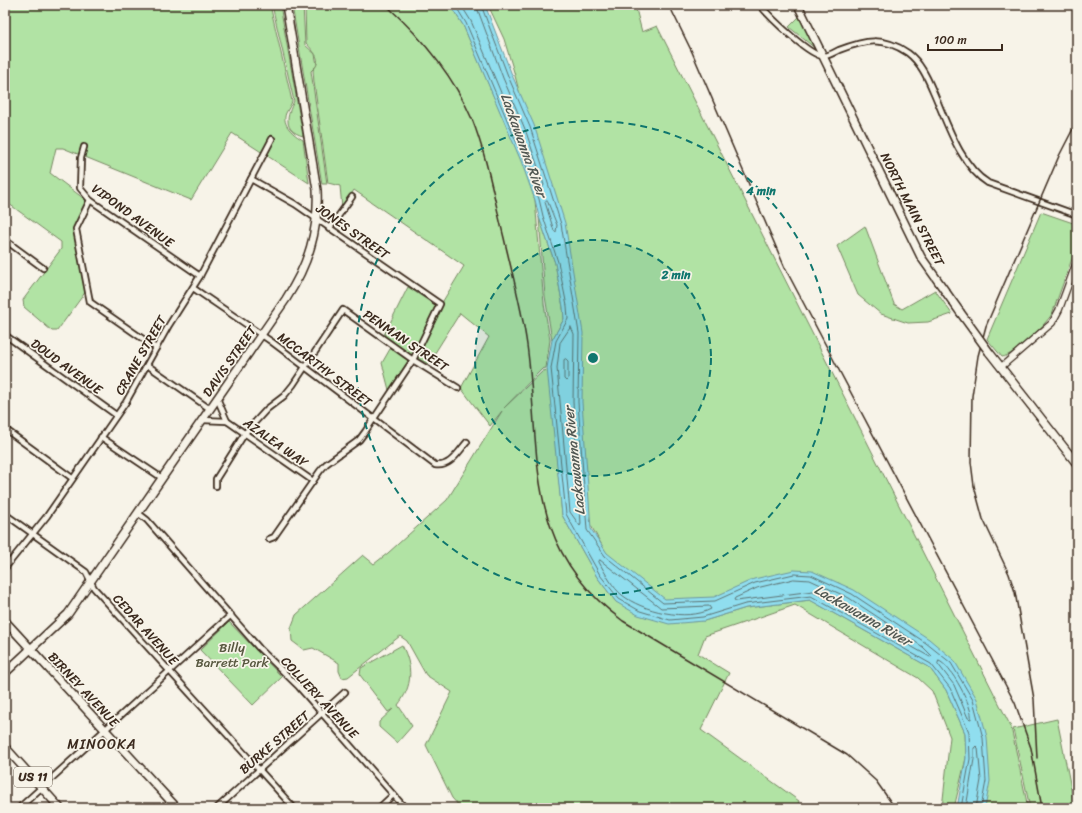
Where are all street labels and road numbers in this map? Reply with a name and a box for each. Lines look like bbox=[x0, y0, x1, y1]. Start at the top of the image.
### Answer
street label: NORTH MAIN STREET bbox=[874, 148, 952, 271]
street label: VIPOND AVENUE bbox=[87, 177, 180, 254]
street label: JONES STREET bbox=[310, 197, 395, 266]
street label: PENMAN STREET bbox=[358, 303, 454, 378]
street label: CRANE STREET bbox=[108, 310, 173, 399]
street label: DAVIS STREET bbox=[196, 320, 263, 402]
street label: MCCARTHY STREET bbox=[272, 326, 378, 413]
street label: DOUD AVENUE bbox=[26, 332, 108, 401]
street label: AZALEA WAY bbox=[238, 411, 314, 474]
street label: CEDAR AVENUE bbox=[107, 588, 185, 671]
street label: BIRNEY AVENUE bbox=[42, 646, 125, 733]
street label: COLLIERY AVENUE bbox=[275, 651, 365, 745]
street label: BURKE STREET bbox=[234, 704, 316, 780]
road number: US 11 bbox=[14, 767, 52, 787]

